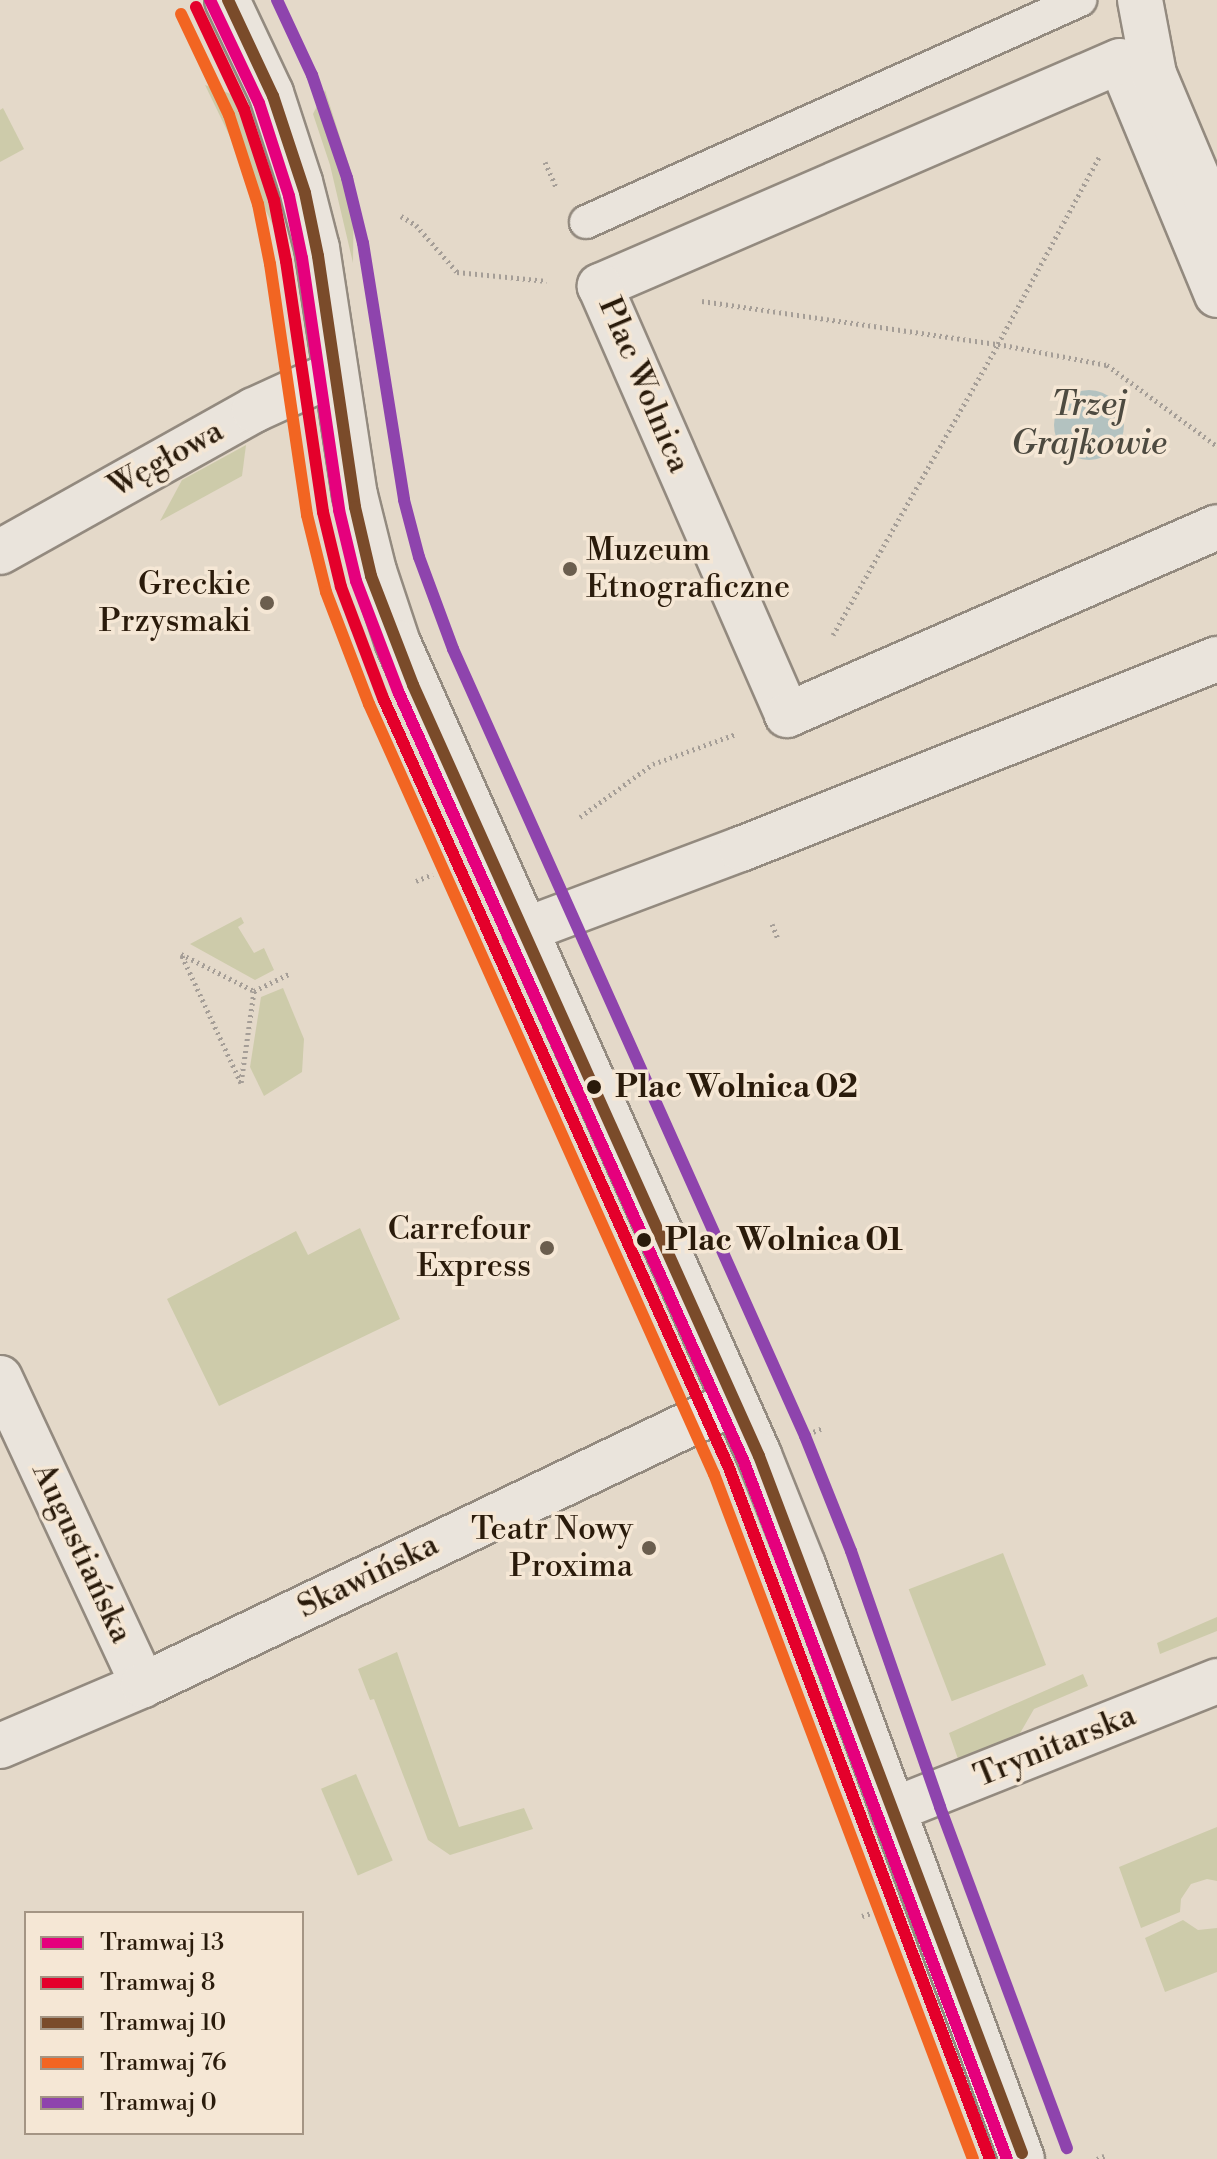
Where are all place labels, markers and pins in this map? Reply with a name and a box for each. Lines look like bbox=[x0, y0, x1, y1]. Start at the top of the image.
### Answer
place label: Muzeum Etnograficzne bbox=[586, 532, 790, 607]
marker: Muzeum Etnograficzne bbox=[561, 560, 579, 578]
place label: Greckie Przysmaki bbox=[99, 566, 251, 641]
marker: Greckie Przysmaki bbox=[258, 594, 276, 612]
place label: Plac Wolnica 02 bbox=[615, 1068, 858, 1106]
marker: Plac Wolnica 02 bbox=[580, 1073, 608, 1101]
place label: Carrefour Express bbox=[388, 1211, 531, 1286]
place label: Plac Wolnica 01 bbox=[665, 1221, 903, 1259]
marker: Plac Wolnica 01 bbox=[630, 1226, 658, 1254]
marker: Carrefour Express bbox=[538, 1239, 556, 1257]
place label: Teatr Nowy Proxima bbox=[471, 1511, 633, 1586]
marker: Teatr Nowy Proxima bbox=[640, 1539, 658, 1557]

